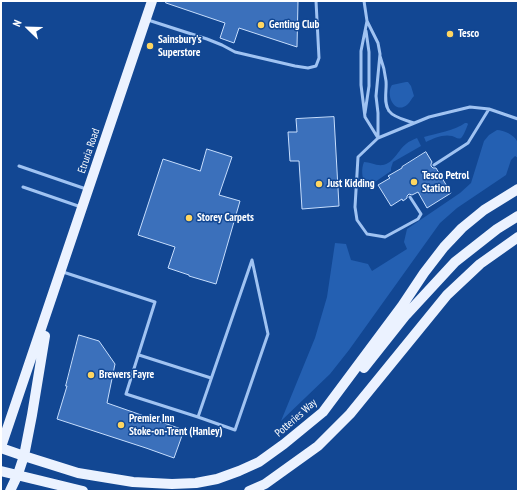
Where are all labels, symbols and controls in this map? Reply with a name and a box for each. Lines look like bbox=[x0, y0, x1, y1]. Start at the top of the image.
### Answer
north arrow bbox=[8, 8, 48, 48]
text: N bbox=[9, 18, 25, 29]
place label: Genting Club bbox=[269, 18, 319, 32]
marker: Genting Club bbox=[256, 20, 266, 30]
place label: Tesco bbox=[458, 27, 479, 41]
marker: Tesco bbox=[445, 29, 455, 39]
place label: Sainsbury's Superstore bbox=[158, 33, 202, 59]
marker: Sainsbury's Superstore bbox=[145, 41, 155, 51]
street label: Etruria Road bbox=[75, 127, 103, 175]
place label: Tesco Petrol Station bbox=[422, 169, 469, 195]
place label: Just Kidding bbox=[327, 177, 375, 191]
marker: Tesco Petrol Station bbox=[409, 177, 419, 187]
marker: Just Kidding bbox=[314, 179, 324, 189]
place label: Storey Carpets bbox=[197, 211, 254, 225]
marker: Storey Carpets bbox=[184, 213, 194, 223]
place label: Brewers Fayre bbox=[99, 368, 154, 382]
marker: Brewers Fayre bbox=[86, 370, 96, 380]
street label: Potteries Way bbox=[272, 396, 320, 440]
place label: Premier Inn Stoke-on-Trent (Hanley) bbox=[129, 412, 222, 438]
marker: Premier Inn Stoke-on-Trent (Hanley) bbox=[116, 420, 126, 430]

